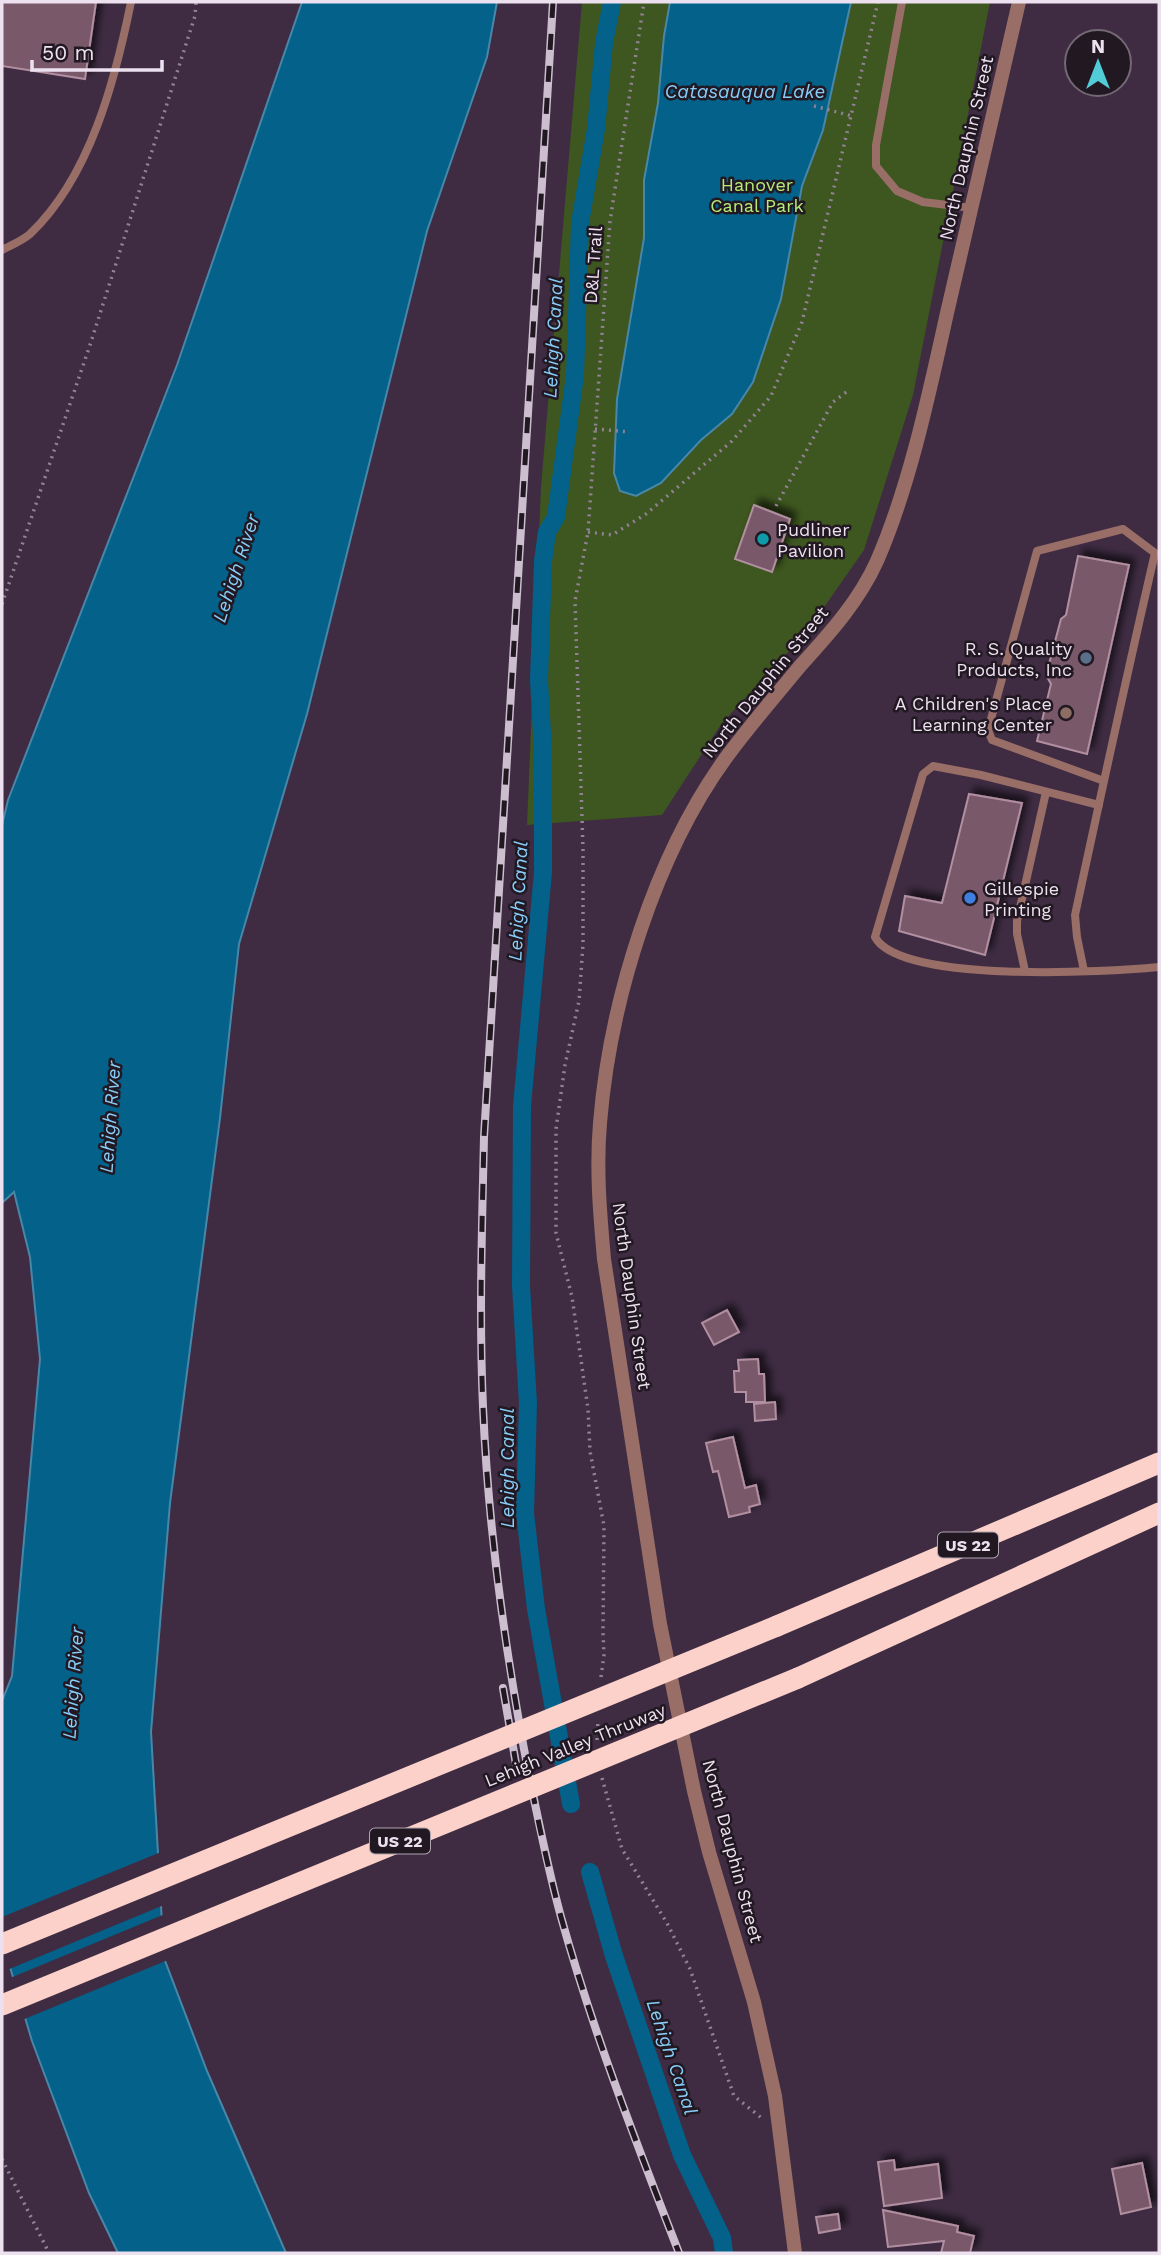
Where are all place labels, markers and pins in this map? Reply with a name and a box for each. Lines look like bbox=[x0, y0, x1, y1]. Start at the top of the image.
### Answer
place label: Pudliner Pavilion bbox=[777, 519, 850, 561]
marker: Pudliner Pavilion bbox=[755, 531, 771, 547]
place label: R. S. Quality Products, Inc bbox=[956, 638, 1073, 680]
marker: R. S. Quality Products, Inc bbox=[1078, 650, 1094, 666]
place label: A Children's Place Learning Center bbox=[895, 693, 1052, 735]
marker: A Children's Place Learning Center bbox=[1058, 705, 1074, 721]
place label: Gillespie Printing bbox=[984, 878, 1059, 920]
marker: Gillespie Printing bbox=[962, 890, 978, 906]

